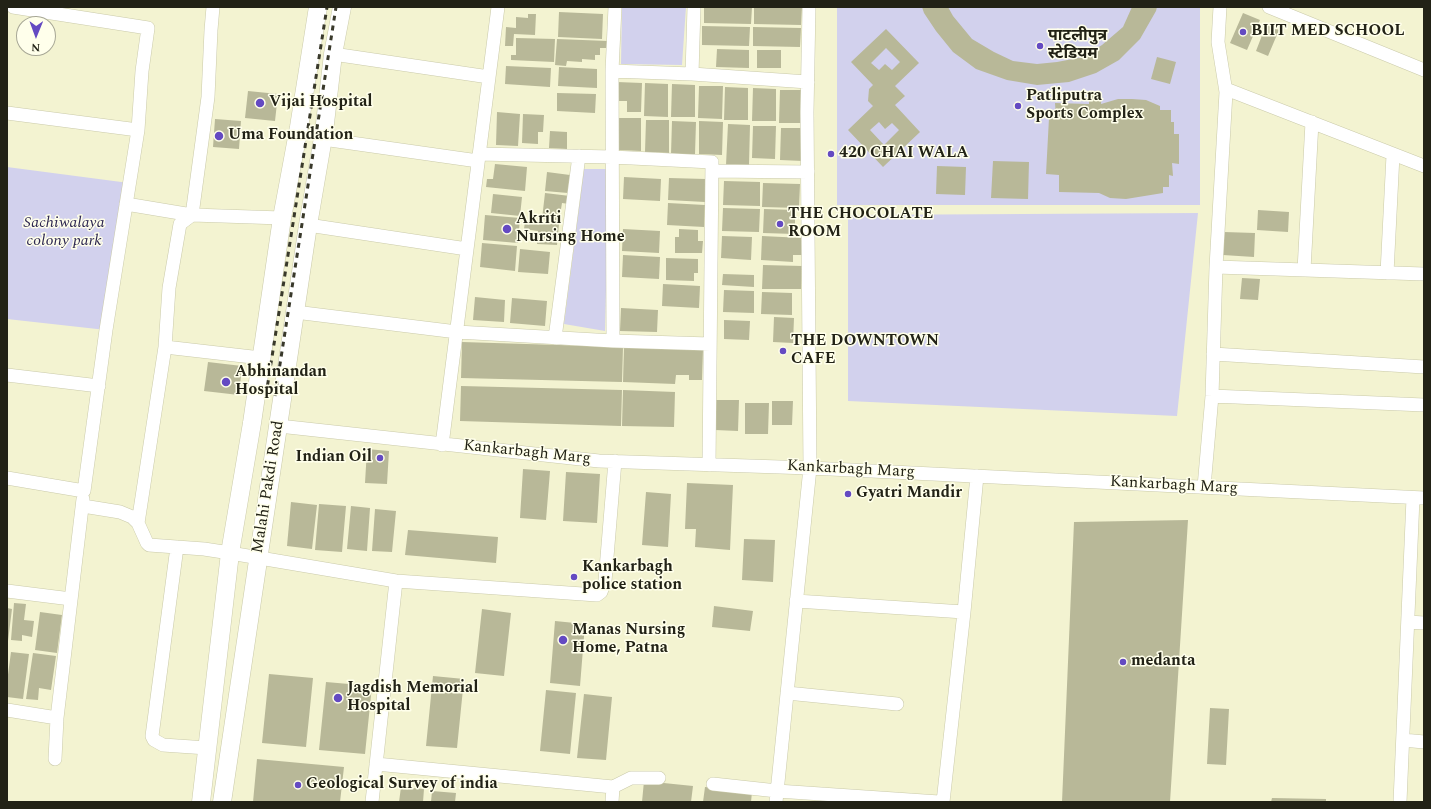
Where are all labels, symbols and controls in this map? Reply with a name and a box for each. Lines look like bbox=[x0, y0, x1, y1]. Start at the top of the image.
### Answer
north arrow bbox=[16, 16, 56, 56]
place label: BIIT MED SCHOOL bbox=[1251, 22, 1405, 42]
place label: पाटलीपुत्र स्टेडियम bbox=[1048, 27, 1107, 65]
marker: BIIT MED SCHOOL bbox=[1238, 27, 1248, 37]
text: N bbox=[31, 39, 40, 56]
marker: पाटलीपुत्र स्टेडियम bbox=[1035, 41, 1045, 51]
place label: Patliputra Sports Complex bbox=[1026, 87, 1143, 125]
place label: Vijai Hospital bbox=[269, 93, 373, 113]
marker: Vijai Hospital bbox=[254, 97, 266, 109]
marker: Patliputra Sports Complex bbox=[1013, 101, 1023, 111]
place label: Uma Foundation bbox=[228, 126, 354, 146]
marker: Uma Foundation bbox=[213, 130, 225, 142]
place label: 420 CHAI WALA bbox=[839, 144, 969, 164]
marker: 420 CHAI WALA bbox=[826, 149, 836, 159]
place label: THE CHOCOLATE ROOM bbox=[788, 205, 933, 243]
place label: Akriti Nursing Home bbox=[516, 210, 625, 248]
park label: Sachiwalaya colony park bbox=[23, 214, 105, 252]
marker: THE CHOCOLATE ROOM bbox=[775, 219, 785, 229]
marker: Akriti Nursing Home bbox=[501, 223, 513, 235]
place label: THE DOWNTOWN CAFE bbox=[791, 332, 939, 370]
marker: THE DOWNTOWN CAFE bbox=[778, 346, 788, 356]
place label: Abhinandan Hospital bbox=[235, 363, 327, 401]
marker: Abhinandan Hospital bbox=[220, 376, 232, 388]
street label: Malahi Pakdi Road bbox=[249, 419, 289, 555]
street label: Kankarbagh Marg bbox=[462, 437, 592, 469]
place label: Indian Oil bbox=[296, 448, 372, 468]
marker: Indian Oil bbox=[375, 453, 385, 463]
street label: Kankarbagh Marg bbox=[787, 457, 915, 483]
street label: Kankarbagh Marg bbox=[1110, 473, 1238, 499]
place label: Gyatri Mandir bbox=[856, 484, 962, 504]
marker: Gyatri Mandir bbox=[843, 489, 853, 499]
place label: Kankarbagh police station bbox=[582, 558, 682, 596]
marker: Kankarbagh police station bbox=[569, 572, 579, 582]
place label: Manas Nursing Home, Patna bbox=[572, 621, 685, 659]
marker: Manas Nursing Home, Patna bbox=[557, 634, 569, 646]
place label: medanta bbox=[1131, 652, 1195, 672]
marker: medanta bbox=[1118, 657, 1128, 667]
place label: Jagdish Memorial Hospital bbox=[347, 679, 479, 717]
marker: Jagdish Memorial Hospital bbox=[332, 692, 344, 704]
place label: Geological Survey of india bbox=[306, 775, 498, 795]
marker: Geological Survey of india bbox=[293, 780, 303, 790]

